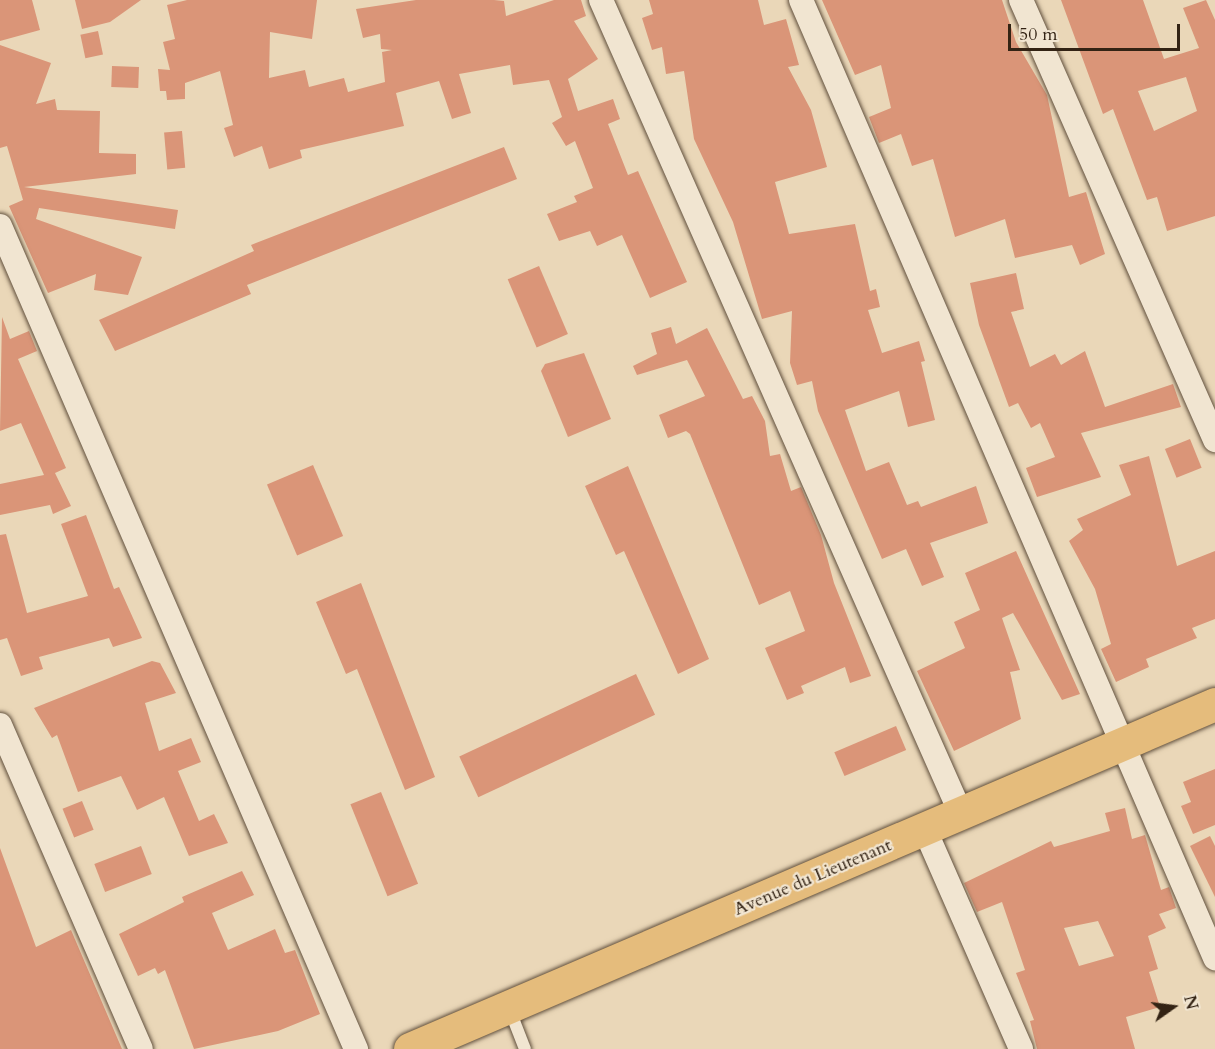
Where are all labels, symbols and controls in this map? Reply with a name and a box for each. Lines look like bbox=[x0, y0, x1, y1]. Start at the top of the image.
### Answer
scale bar bbox=[1011, 12, 1184, 50]
text: 50 m bbox=[1019, 22, 1058, 47]
street label: Avenue du Lieutenant bbox=[731, 835, 895, 921]
north arrow bbox=[1143, 977, 1203, 1037]
text: N bbox=[1178, 993, 1203, 1012]

